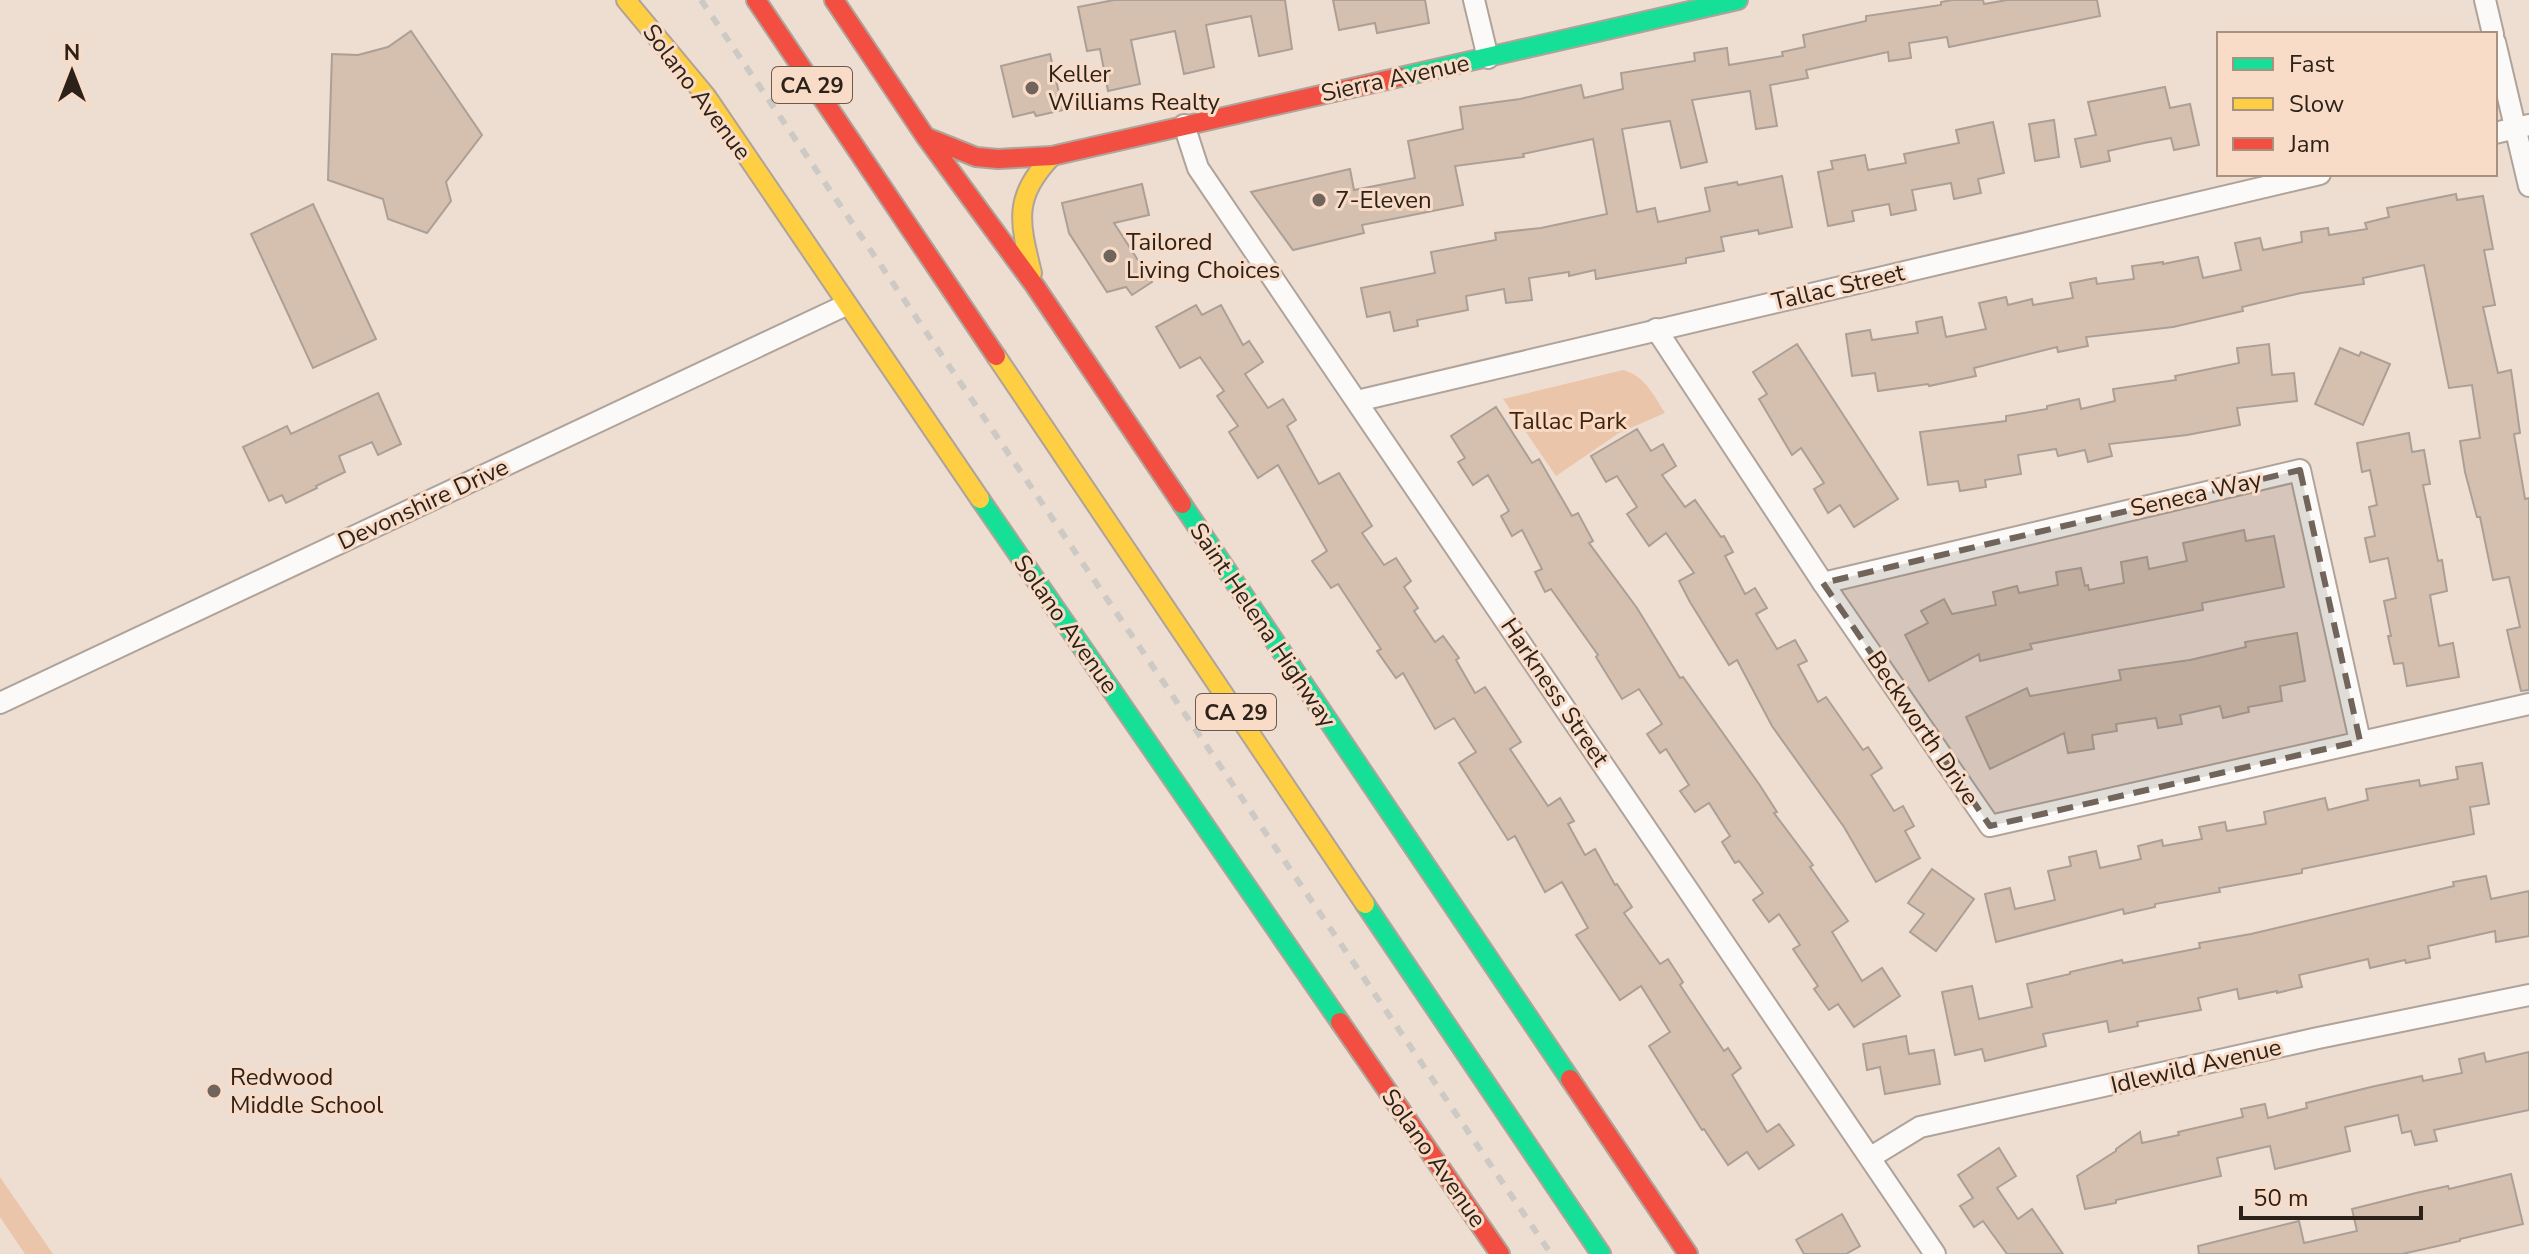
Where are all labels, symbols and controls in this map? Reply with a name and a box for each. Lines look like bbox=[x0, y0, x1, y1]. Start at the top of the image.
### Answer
street label: Solano Avenue bbox=[635, 17, 759, 167]
north arrow bbox=[32, 32, 112, 112]
legend bbox=[2217, 32, 2497, 176]
text: N bbox=[64, 38, 80, 68]
street label: Sierra Avenue bbox=[1318, 47, 1472, 109]
text: Fast bbox=[2289, 48, 2335, 80]
place label: Keller Williams Realty bbox=[1048, 58, 1220, 118]
road number: CA 29 bbox=[772, 67, 852, 103]
marker: Keller Williams Realty bbox=[1023, 79, 1041, 97]
text: Slow bbox=[2289, 88, 2344, 120]
text: Jam bbox=[2288, 128, 2330, 160]
place label: 7-Eleven bbox=[1335, 184, 1432, 216]
marker: 7-Eleven bbox=[1310, 191, 1328, 209]
place label: Tailored Living Choices bbox=[1126, 226, 1280, 286]
marker: Tailored Living Choices bbox=[1101, 247, 1119, 265]
street label: Tallac Street bbox=[1769, 256, 1908, 318]
park label: Tallac Park bbox=[1509, 405, 1628, 437]
street label: Devonshire Drive bbox=[333, 450, 513, 558]
street label: Seneca Way bbox=[2127, 463, 2265, 525]
street label: Saint Helena Highway bbox=[1182, 516, 1344, 734]
street label: Solano Avenue bbox=[1006, 548, 1126, 700]
street label: Harkness Street bbox=[1493, 611, 1617, 773]
street label: Beckworth Drive bbox=[1860, 645, 1986, 811]
road number: CA 29 bbox=[1196, 694, 1276, 730]
street label: Idlewild Avenue bbox=[2107, 1031, 2285, 1101]
place label: Redwood Middle School bbox=[230, 1061, 383, 1121]
marker: Redwood Middle School bbox=[205, 1082, 223, 1100]
street label: Solano Avenue bbox=[1374, 1082, 1494, 1234]
scale bar bbox=[2241, 1170, 2421, 1220]
text: 50 m bbox=[2253, 1182, 2309, 1214]

